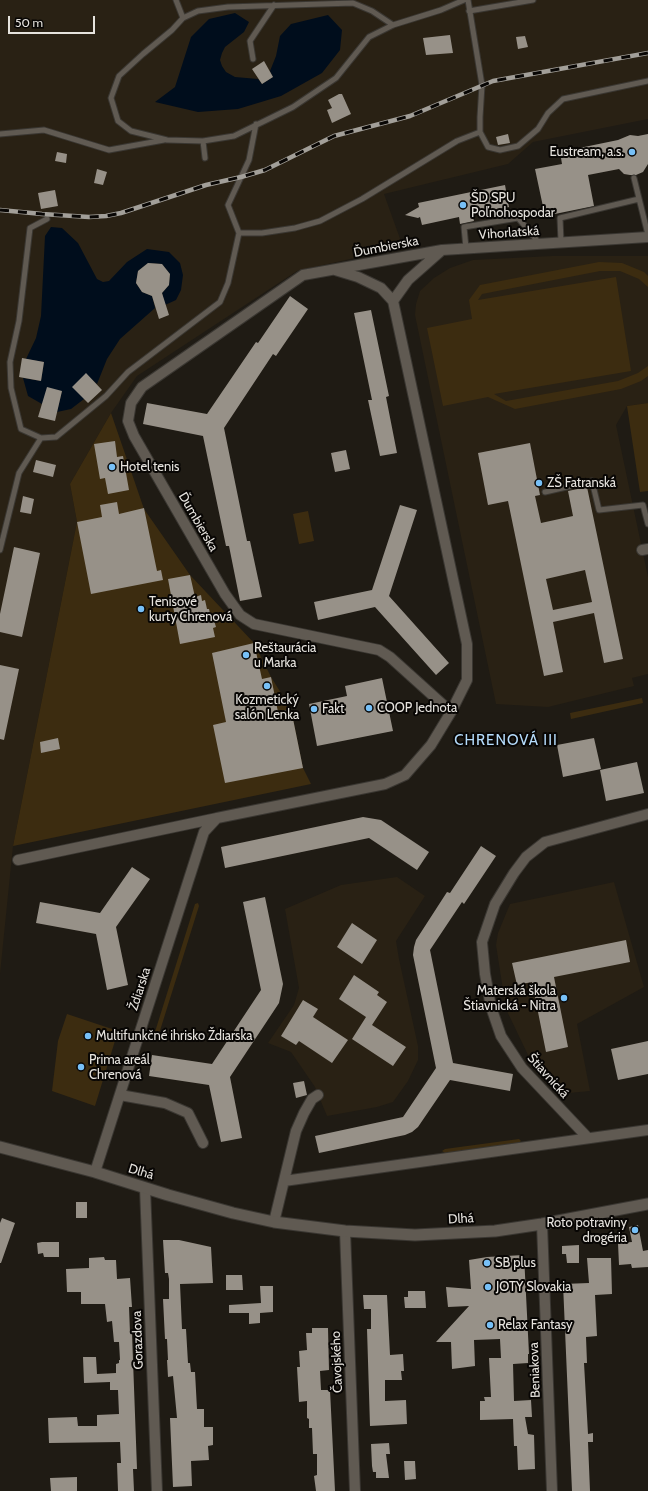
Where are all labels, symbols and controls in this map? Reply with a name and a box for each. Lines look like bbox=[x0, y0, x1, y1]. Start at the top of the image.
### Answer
scale bar bbox=[10, 8, 97, 34]
text: 50 m bbox=[15, 15, 43, 30]
place label: Eustream, a.s. bbox=[549, 144, 624, 160]
marker: Eustream, a.s. bbox=[627, 147, 637, 157]
place label: ŠD SPU Poľnohospodar bbox=[471, 190, 555, 221]
marker: ŠD SPU Poľnohospodar bbox=[458, 200, 468, 210]
street label: Vihorlatská bbox=[478, 223, 540, 243]
street label: Ďumbierska bbox=[352, 233, 420, 261]
place label: Hotel tenis bbox=[120, 459, 179, 475]
marker: Hotel tenis bbox=[107, 462, 117, 472]
place label: ZŠ Fatranská bbox=[547, 475, 616, 491]
marker: ZŠ Fatranská bbox=[534, 478, 544, 488]
street label: Ďumbierska bbox=[175, 490, 221, 554]
place label: Tenisové kurty Chrenová bbox=[149, 594, 232, 625]
marker: Tenisové kurty Chrenová bbox=[136, 604, 146, 614]
place label: Reštaurácia u Marka bbox=[254, 640, 316, 671]
marker: Reštaurácia u Marka bbox=[241, 650, 251, 660]
marker: Kozmetický salón Lenka bbox=[262, 681, 272, 691]
place label: Kozmetický salón Lenka bbox=[235, 692, 299, 723]
place label: COOP Jednota bbox=[377, 700, 457, 716]
place label: Fakt bbox=[322, 701, 345, 717]
marker: COOP Jednota bbox=[364, 703, 374, 713]
marker: Fakt bbox=[309, 704, 319, 714]
district label: CHRENOVÁ III bbox=[454, 732, 558, 750]
street label: Ždiarska bbox=[126, 965, 154, 1013]
place label: Materská škola Štiavnická - Nitra bbox=[463, 983, 556, 1014]
marker: Materská škola Štiavnická - Nitra bbox=[559, 993, 569, 1003]
place label: Multifunkčné ihrisko Ždiarska bbox=[96, 1028, 252, 1044]
marker: Multifunkčné ihrisko Ždiarska bbox=[83, 1031, 93, 1041]
street label: Štiavnická bbox=[524, 1050, 572, 1102]
place label: Prima areál Chrenová bbox=[89, 1052, 150, 1083]
marker: Prima areál Chrenová bbox=[76, 1062, 86, 1072]
street label: Dlhá bbox=[126, 1161, 156, 1183]
street label: Dlhá bbox=[448, 1211, 474, 1227]
place label: Roto potraviny drogéria bbox=[546, 1215, 627, 1246]
marker: Roto potraviny drogéria bbox=[630, 1225, 640, 1235]
place label: SB plus bbox=[495, 1255, 536, 1271]
marker: SB plus bbox=[482, 1258, 492, 1268]
place label: JOTY Slovakia bbox=[496, 1279, 571, 1295]
marker: JOTY Slovakia bbox=[483, 1282, 493, 1292]
street label: Gorazdova bbox=[129, 1310, 147, 1370]
place label: Relax Fantasy bbox=[498, 1317, 573, 1333]
marker: Relax Fantasy bbox=[485, 1320, 495, 1330]
street label: Čavojského bbox=[328, 1331, 346, 1393]
street label: Beniakova bbox=[526, 1342, 544, 1398]

